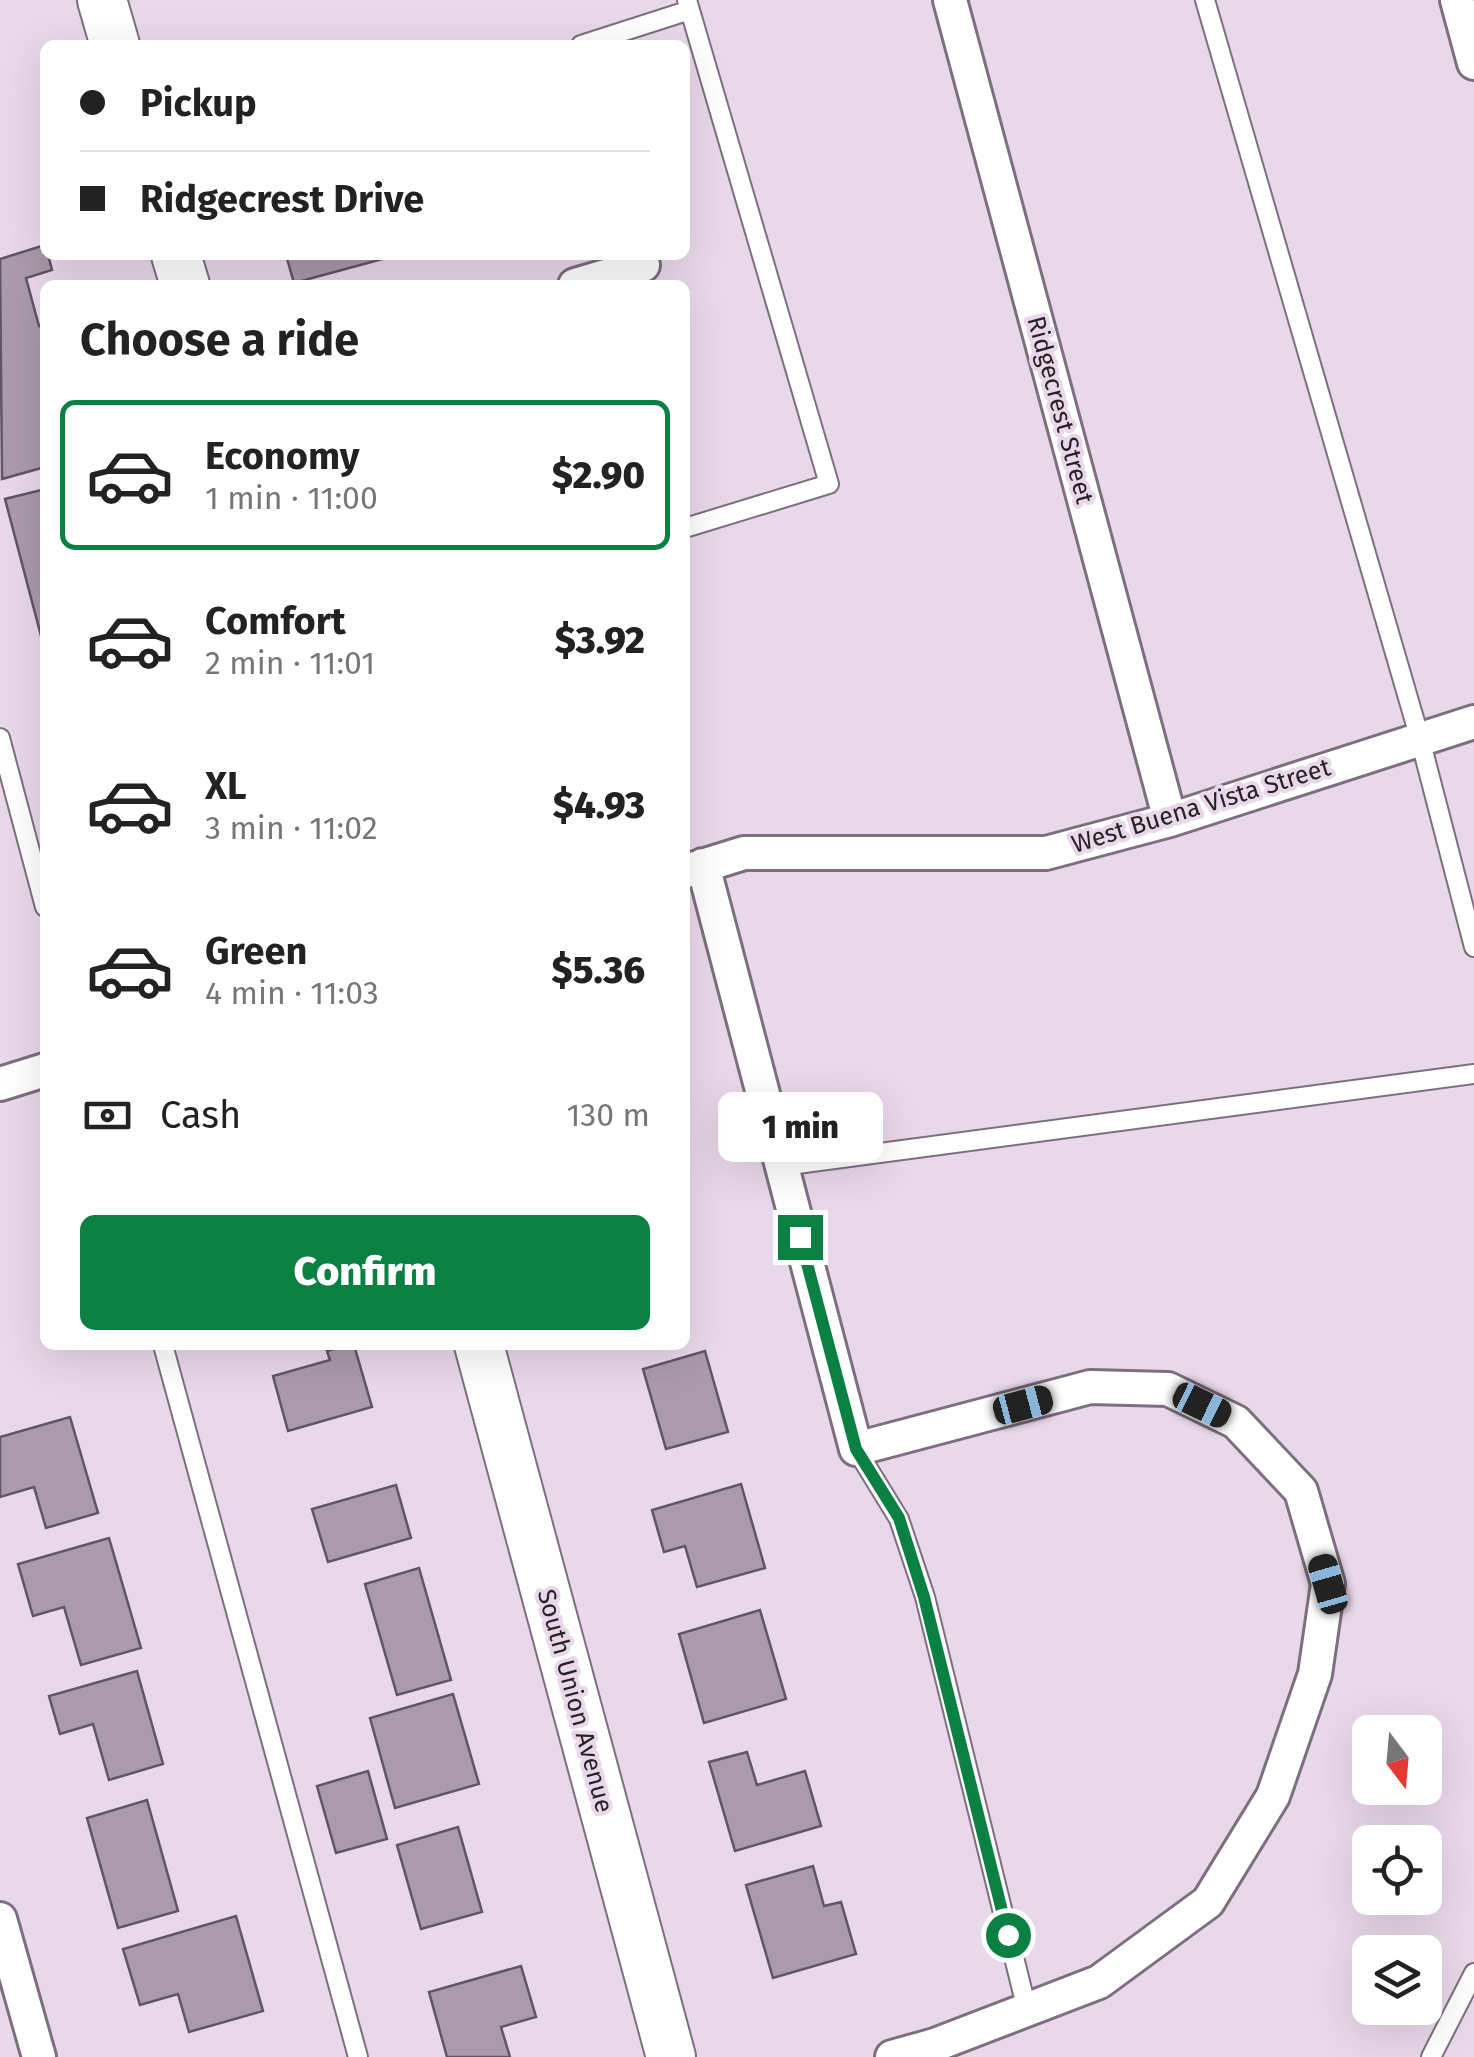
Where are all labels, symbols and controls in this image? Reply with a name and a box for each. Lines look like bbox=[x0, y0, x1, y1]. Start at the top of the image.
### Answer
text: Pickup bbox=[140, 80, 257, 126]
text: Ridgecrest Drive bbox=[140, 176, 424, 222]
text: Choose a ride bbox=[80, 313, 359, 367]
street label: Ridgecrest Street bbox=[1021, 313, 1100, 508]
icon: car bbox=[85, 430, 175, 520]
text: Economy bbox=[205, 433, 360, 479]
text: $2.90 bbox=[552, 452, 645, 498]
text: 1 min · 11:00 bbox=[205, 479, 378, 517]
icon: car bbox=[85, 595, 175, 685]
text: Comfort bbox=[205, 598, 346, 644]
text: $3.92 bbox=[555, 617, 645, 663]
text: 2 min · 11:01 bbox=[205, 644, 375, 682]
street label: West Buena Vista Street bbox=[1068, 752, 1335, 860]
icon: car bbox=[85, 760, 175, 850]
text: XL bbox=[205, 763, 247, 809]
text: $4.93 bbox=[553, 782, 645, 828]
text: 3 min · 11:02 bbox=[205, 809, 378, 847]
icon: car bbox=[85, 925, 175, 1015]
text: Green bbox=[205, 928, 308, 974]
text: $5.36 bbox=[552, 947, 645, 993]
text: 4 min · 11:03 bbox=[205, 974, 379, 1012]
icon: cash bbox=[80, 1088, 135, 1143]
text: Cash bbox=[160, 1092, 241, 1138]
callout: 1 min bbox=[718, 1092, 882, 1162]
text: 130 m bbox=[566, 1096, 650, 1134]
text: 1 min bbox=[762, 1108, 839, 1146]
button: Confirm bbox=[80, 1215, 650, 1330]
route end bbox=[778, 1215, 823, 1260]
car bbox=[1168, 1378, 1236, 1432]
car bbox=[990, 1383, 1056, 1427]
car bbox=[1305, 1551, 1351, 1617]
street label: South Union Avenue bbox=[531, 1586, 619, 1816]
north arrow bbox=[1352, 1715, 1442, 1805]
map controls bbox=[1352, 1715, 1442, 2025]
button: locate bbox=[1352, 1825, 1442, 1915]
route start bbox=[986, 1913, 1031, 1958]
button: layers bbox=[1352, 1935, 1442, 2025]

